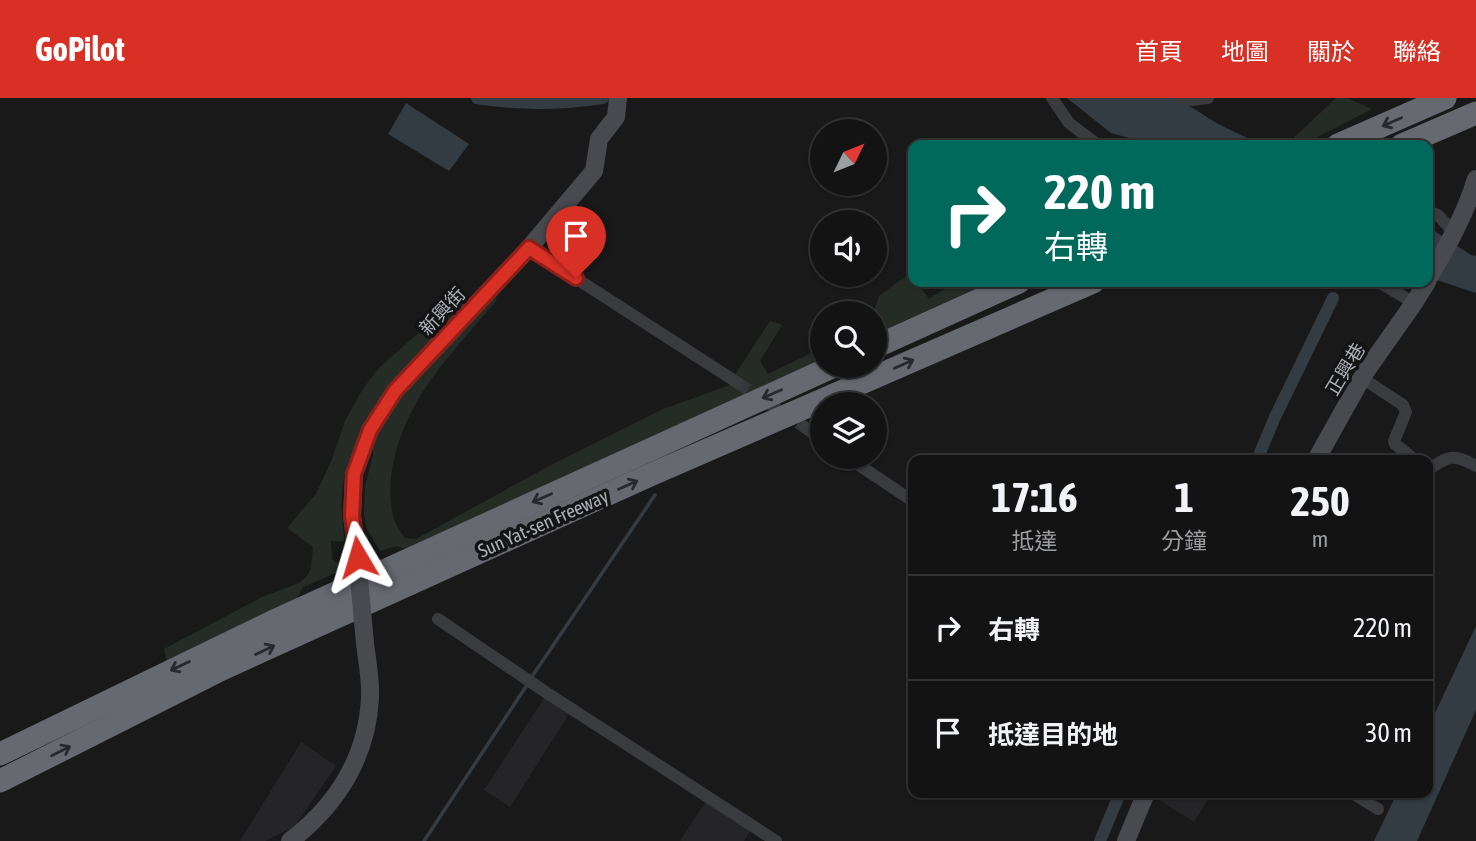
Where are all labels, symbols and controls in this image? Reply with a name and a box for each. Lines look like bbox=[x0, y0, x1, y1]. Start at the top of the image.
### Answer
text: GoPilot bbox=[35, 30, 125, 68]
text: 首頁 bbox=[1135, 38, 1183, 65]
text: 地圖 bbox=[1221, 38, 1269, 65]
text: 關於 bbox=[1307, 38, 1355, 65]
text: 聯絡 bbox=[1393, 38, 1441, 65]
one-way arrow bbox=[1381, 116, 1403, 129]
north arrow bbox=[810, 119, 887, 196]
map controls bbox=[810, 119, 887, 469]
text: 220 m bbox=[1044, 163, 1155, 219]
icon: right bbox=[929, 168, 1020, 259]
pin bbox=[546, 206, 606, 278]
button: sound bbox=[810, 210, 887, 287]
icon: arrive bbox=[557, 217, 595, 255]
text: 右轉 bbox=[1044, 228, 1108, 265]
street label: 新興街 bbox=[415, 283, 469, 339]
button: search bbox=[810, 301, 887, 378]
street label: 正興巷 bbox=[1321, 339, 1369, 399]
one-way arrow bbox=[893, 357, 914, 370]
one-way arrow bbox=[762, 388, 783, 401]
button: layers bbox=[810, 392, 887, 469]
text: 17:16 bbox=[991, 473, 1078, 521]
text: 1 bbox=[1174, 473, 1194, 521]
text: 250 bbox=[1290, 477, 1350, 525]
one-way arrow bbox=[617, 478, 638, 491]
street label: Sun Yat-sen Freeway bbox=[474, 484, 612, 562]
one-way arrow bbox=[532, 493, 553, 506]
position arrow bbox=[321, 520, 395, 594]
text: m bbox=[1312, 526, 1328, 552]
text: 抵達 bbox=[1012, 528, 1058, 554]
text: 分鐘 bbox=[1161, 528, 1207, 554]
icon: right bbox=[929, 609, 967, 647]
text: 220 m bbox=[1353, 613, 1412, 643]
text: 右轉 bbox=[988, 615, 1040, 645]
one-way arrow bbox=[254, 643, 275, 656]
one-way arrow bbox=[170, 660, 191, 674]
icon: arrive bbox=[929, 714, 967, 752]
text: 30 m bbox=[1365, 718, 1412, 748]
text: 抵達目的地 bbox=[988, 720, 1118, 750]
one-way arrow bbox=[50, 743, 71, 757]

